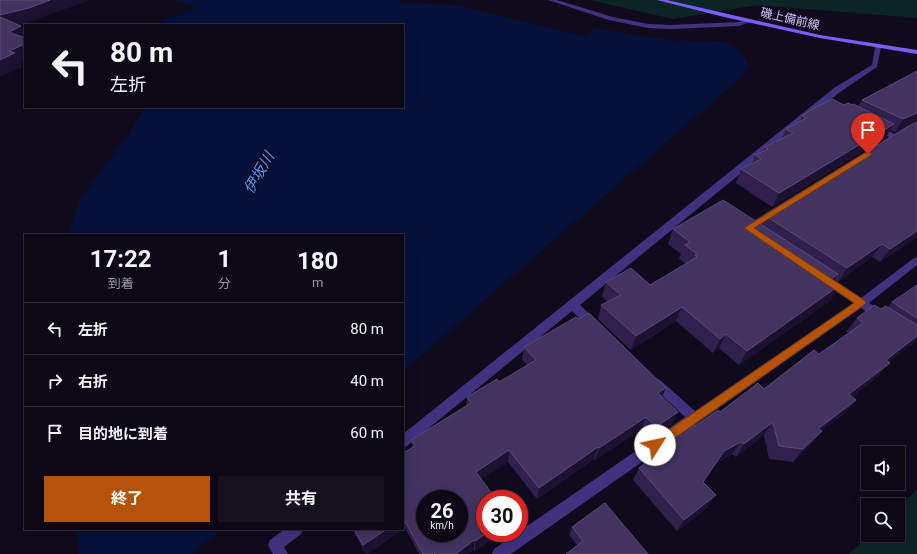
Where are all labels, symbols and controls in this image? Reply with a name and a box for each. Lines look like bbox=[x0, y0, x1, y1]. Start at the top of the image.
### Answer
street label: 磯上備前線 bbox=[759, 5, 821, 33]
text: 80 m bbox=[110, 36, 173, 69]
icon: left bbox=[44, 40, 96, 92]
text: 左折 bbox=[110, 74, 146, 95]
pin bbox=[851, 113, 885, 154]
icon: arrive bbox=[857, 119, 879, 141]
water label: 伊坂川 bbox=[240, 147, 279, 197]
text: 17:22 bbox=[90, 245, 152, 273]
text: 1 bbox=[217, 245, 231, 273]
text: 180 bbox=[297, 247, 338, 275]
text: m bbox=[312, 275, 323, 290]
text: 到着 bbox=[108, 276, 134, 291]
text: 分 bbox=[218, 276, 231, 291]
icon: left bbox=[44, 318, 66, 340]
text: 80 m bbox=[350, 320, 384, 338]
text: 左折 bbox=[78, 321, 108, 339]
icon: right bbox=[44, 370, 66, 392]
text: 40 m bbox=[350, 372, 384, 390]
text: 右折 bbox=[78, 373, 108, 391]
icon: arrive bbox=[44, 422, 66, 444]
text: 60 m bbox=[350, 424, 384, 442]
position arrow bbox=[634, 424, 676, 466]
text: 目的地に到着 bbox=[78, 425, 168, 443]
map controls bbox=[861, 446, 905, 542]
button: sound bbox=[861, 446, 905, 490]
button: 終了 bbox=[44, 476, 210, 522]
button: 共有 bbox=[218, 476, 384, 522]
speed limit sign: 30 bbox=[476, 490, 528, 542]
button: search bbox=[861, 498, 905, 542]
text: 26 bbox=[431, 499, 453, 523]
text: km/h bbox=[430, 520, 454, 531]

